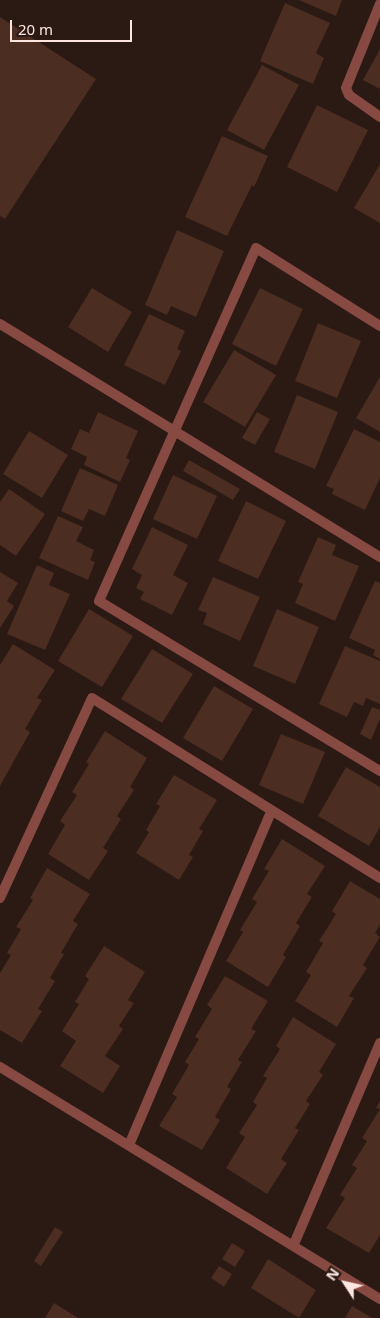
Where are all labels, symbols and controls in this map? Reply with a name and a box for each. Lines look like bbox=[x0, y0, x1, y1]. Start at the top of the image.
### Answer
scale bar bbox=[12, 10, 135, 42]
text: 20 m bbox=[18, 19, 53, 39]
north arrow bbox=[320, 1258, 370, 1308]
text: N bbox=[321, 1264, 343, 1284]

